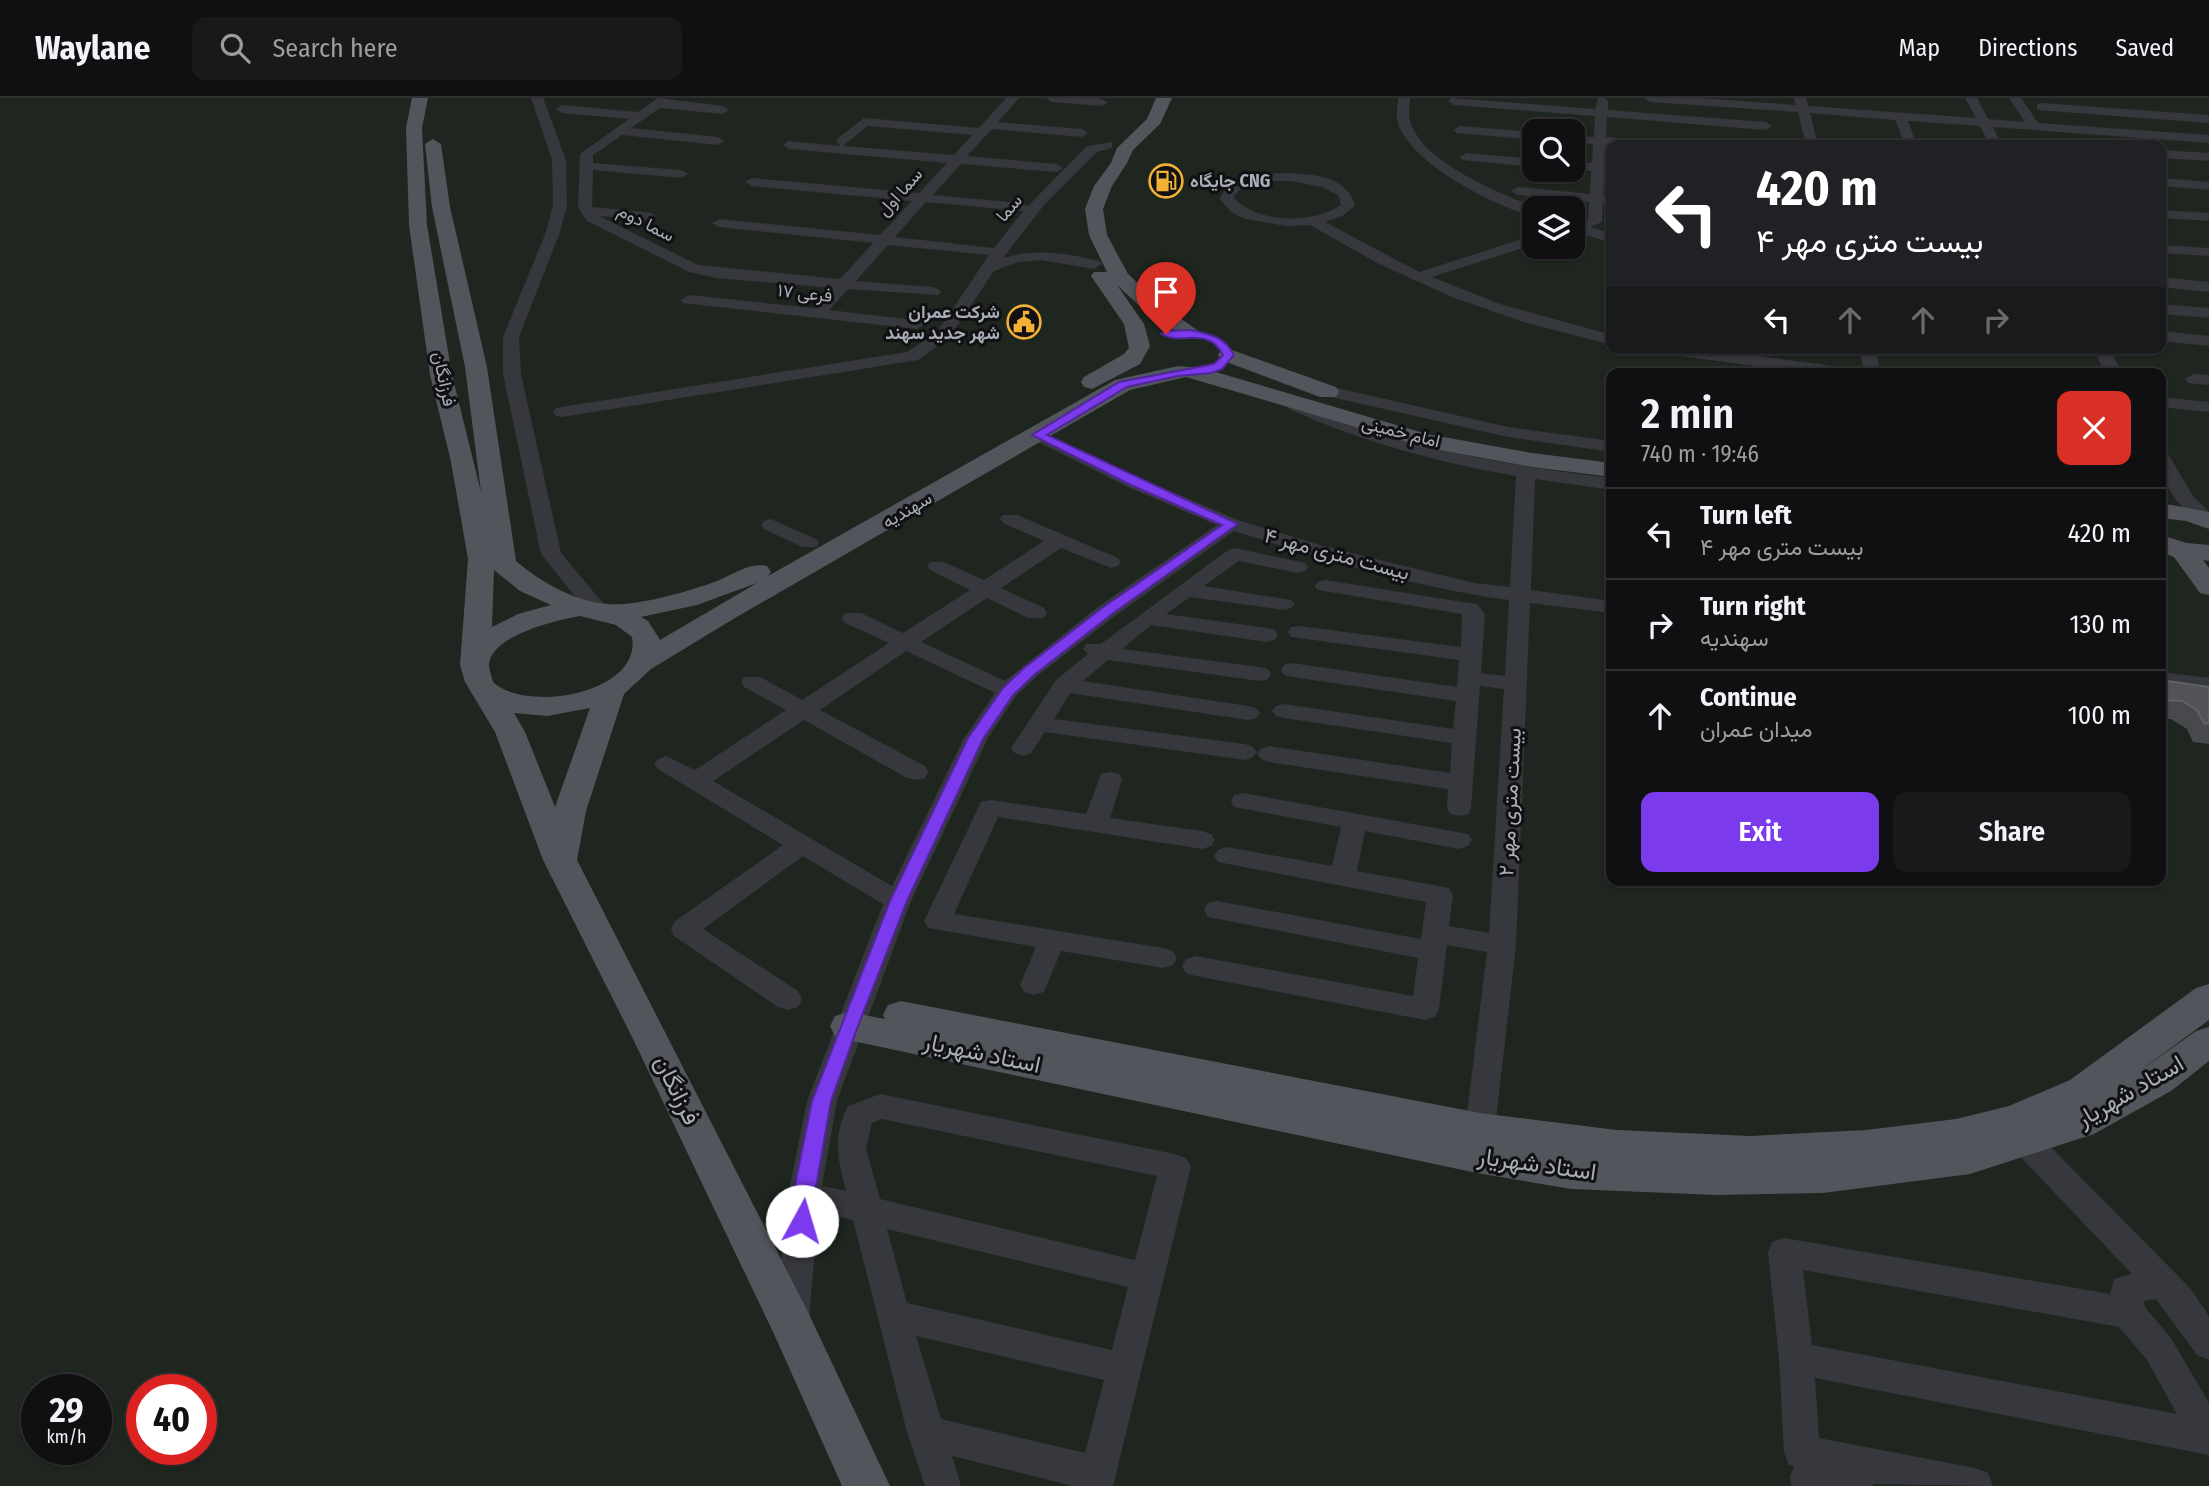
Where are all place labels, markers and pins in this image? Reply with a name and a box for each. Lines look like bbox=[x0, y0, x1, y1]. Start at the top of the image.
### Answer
fuel station icon: جایگاه CNG bbox=[1147, 162, 1185, 200]
place label: جایگاه CNG bbox=[1190, 170, 1270, 192]
pin bbox=[1136, 262, 1196, 334]
place label: شرکت عمران شهر جدید سهند bbox=[885, 301, 1000, 344]
public building icon: شرکت عمران شهر جدید سهند bbox=[1005, 303, 1043, 341]

